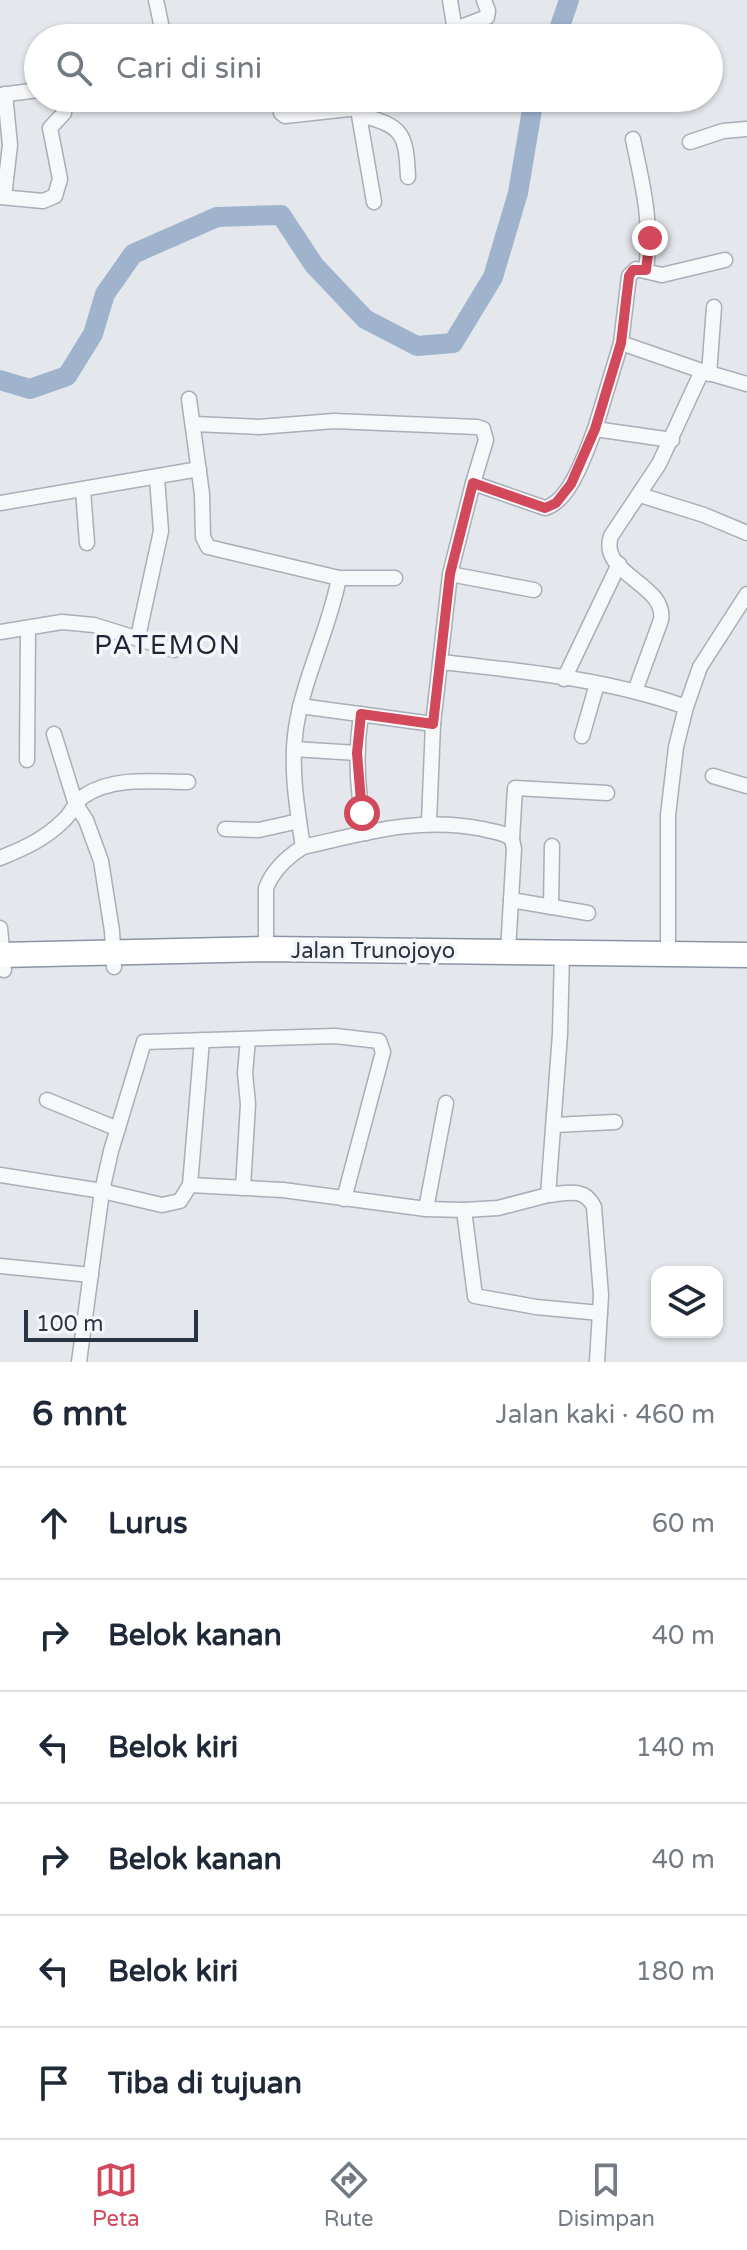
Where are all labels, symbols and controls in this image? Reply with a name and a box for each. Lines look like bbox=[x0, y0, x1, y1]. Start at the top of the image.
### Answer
search box bbox=[24, 24, 723, 112]
icon: search bbox=[52, 46, 96, 90]
text: Cari di sini bbox=[116, 50, 262, 87]
route end bbox=[632, 220, 668, 256]
district label: PATEMON bbox=[94, 630, 242, 661]
route start bbox=[344, 795, 380, 831]
street label: Jalan Trunojoyo bbox=[291, 938, 455, 964]
map controls bbox=[651, 1266, 723, 1338]
button: layers bbox=[651, 1266, 723, 1338]
scale bar bbox=[24, 1306, 198, 1342]
text: 100 m bbox=[36, 1311, 103, 1337]
text: 6 mnt bbox=[32, 1394, 127, 1435]
text: Jalan kaki · 460 m bbox=[496, 1399, 715, 1430]
icon: ahead bbox=[32, 1501, 76, 1545]
text: Lurus bbox=[108, 1505, 188, 1542]
text: 60 m bbox=[652, 1508, 715, 1539]
icon: right bbox=[32, 1613, 76, 1657]
text: Belok kanan bbox=[108, 1617, 282, 1654]
text: 40 m bbox=[652, 1620, 715, 1651]
icon: left bbox=[32, 1725, 76, 1769]
text: Belok kiri bbox=[108, 1729, 238, 1766]
text: 140 m bbox=[635, 1732, 715, 1763]
icon: right bbox=[32, 1837, 76, 1881]
text: Belok kanan bbox=[108, 1841, 282, 1878]
text: 40 m bbox=[652, 1844, 715, 1875]
icon: left bbox=[32, 1949, 76, 1993]
text: Belok kiri bbox=[108, 1953, 238, 1990]
text: 180 m bbox=[635, 1956, 715, 1987]
icon: arrive bbox=[32, 2061, 76, 2105]
text: Tiba di tujuan bbox=[108, 2065, 302, 2102]
tab: Peta bbox=[92, 2158, 140, 2232]
tab: Rute bbox=[324, 2158, 373, 2232]
tab: Disimpan bbox=[557, 2158, 655, 2232]

